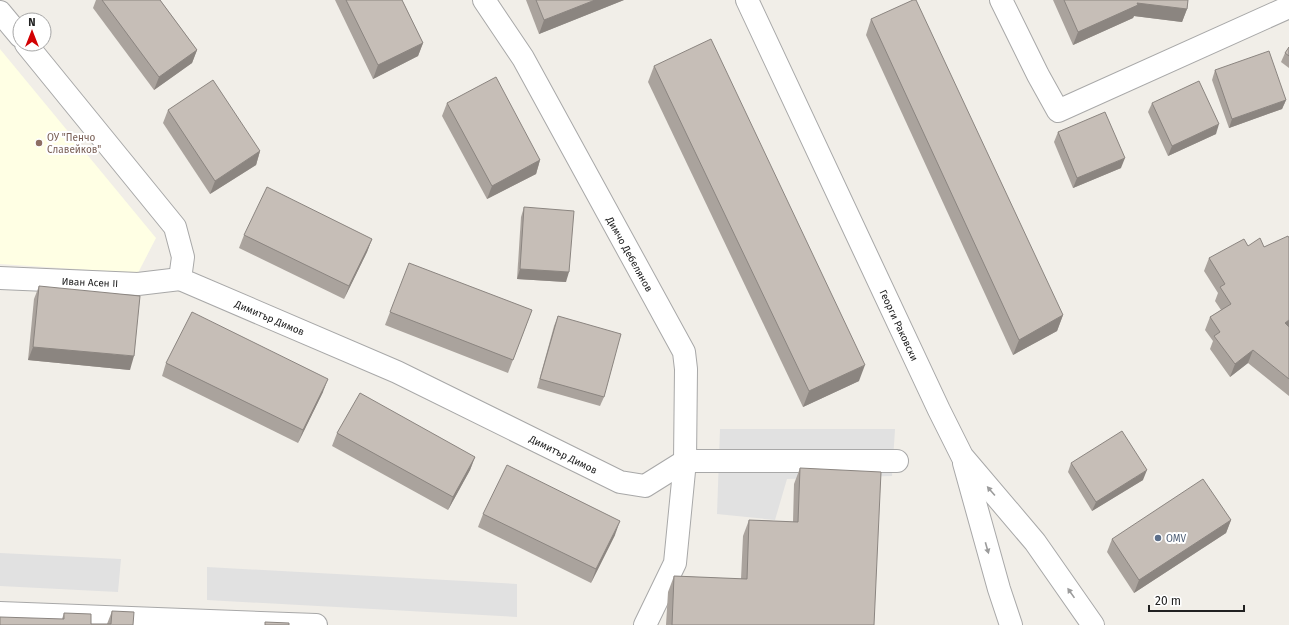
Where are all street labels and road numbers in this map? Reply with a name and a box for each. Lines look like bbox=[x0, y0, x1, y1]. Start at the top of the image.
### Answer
street label: Димчо Дебелянов bbox=[603, 214, 655, 294]
street label: Иван Асен II bbox=[61, 276, 118, 290]
street label: Георги Раковски bbox=[876, 288, 920, 363]
street label: Димитър Димов bbox=[232, 298, 306, 339]
street label: Димитър Димов bbox=[526, 433, 599, 477]

